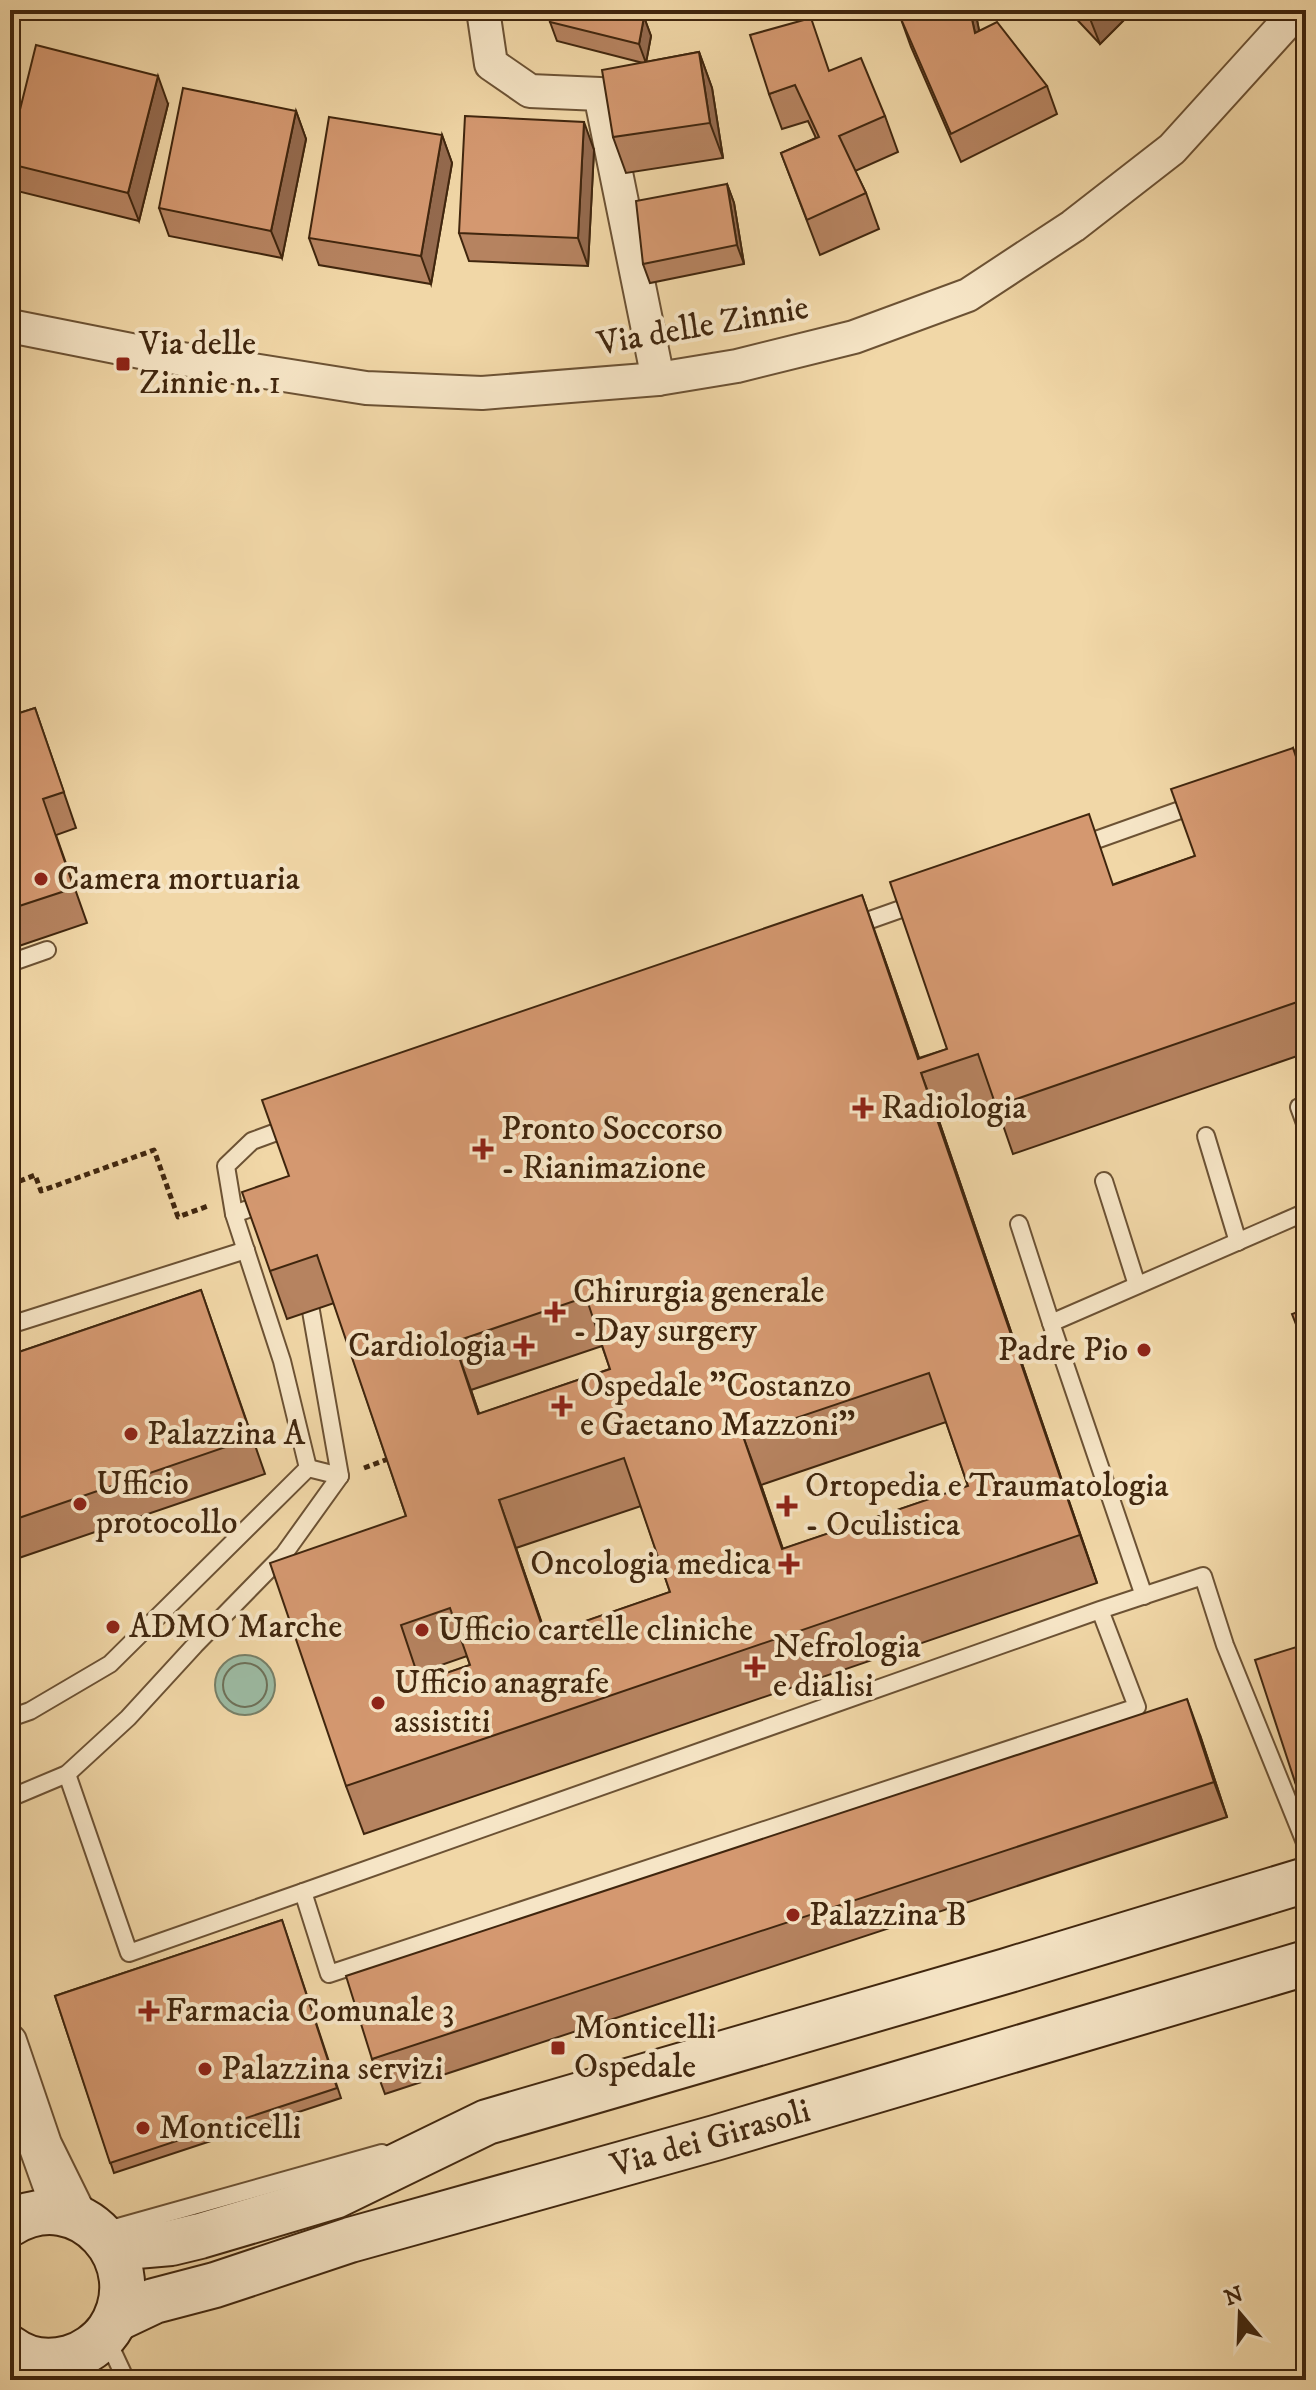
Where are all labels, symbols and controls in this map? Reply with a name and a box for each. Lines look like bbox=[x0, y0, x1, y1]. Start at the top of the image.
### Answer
street label: Via delle Zinnie bbox=[593, 287, 812, 365]
place label: Via delle Zinnie n. 1 bbox=[138, 323, 281, 404]
marker: Via delle Zinnie n. 1 bbox=[114, 355, 132, 373]
place label: Camera mortuaria bbox=[57, 858, 301, 900]
marker: Camera mortuaria bbox=[32, 870, 50, 888]
place label: Radiologia bbox=[881, 1087, 1027, 1129]
marker: Radiologia bbox=[852, 1097, 874, 1119]
place label: Pronto Soccorso - Rianimazione bbox=[501, 1108, 723, 1189]
marker: Pronto Soccorso - Rianimazione bbox=[472, 1138, 494, 1160]
place label: Chirurgia generale - Day surgery bbox=[573, 1271, 825, 1352]
marker: Chirurgia generale - Day surgery bbox=[544, 1301, 566, 1323]
place label: Cardiologia bbox=[348, 1325, 507, 1367]
place label: Padre Pio bbox=[998, 1329, 1128, 1371]
marker: Cardiologia bbox=[513, 1335, 535, 1357]
marker: Padre Pio bbox=[1135, 1341, 1153, 1359]
place label: Ospedale "Costanzo e Gaetano Mazzoni" bbox=[580, 1365, 855, 1446]
marker: Ospedale "Costanzo e Gaetano Mazzoni" bbox=[551, 1395, 573, 1417]
place label: Palazzina A bbox=[147, 1413, 306, 1455]
marker: Palazzina A bbox=[122, 1425, 140, 1443]
place label: Ufficio protocollo bbox=[95, 1463, 237, 1544]
place label: Ortopedia e Traumatologia - Oculistica bbox=[805, 1465, 1169, 1546]
marker: Ufficio protocollo bbox=[71, 1495, 89, 1513]
marker: Ortopedia e Traumatologia - Oculistica bbox=[776, 1495, 798, 1517]
place label: Oncologia medica bbox=[530, 1543, 772, 1585]
marker: Oncologia medica bbox=[778, 1553, 800, 1575]
place label: ADMO Marche bbox=[129, 1606, 342, 1648]
place label: Ufficio cartelle cliniche bbox=[438, 1609, 753, 1651]
marker: ADMO Marche bbox=[104, 1618, 122, 1636]
marker: Ufficio cartelle cliniche bbox=[413, 1621, 431, 1639]
place label: Nefrologia e dialisi bbox=[773, 1626, 921, 1707]
marker: Nefrologia e dialisi bbox=[744, 1656, 766, 1678]
place label: Ufficio anagrafe assistiti bbox=[394, 1662, 609, 1743]
marker: Ufficio anagrafe assistiti bbox=[369, 1694, 387, 1712]
place label: Palazzina B bbox=[809, 1894, 967, 1936]
marker: Palazzina B bbox=[784, 1906, 802, 1924]
place label: Farmacia Comunale 3 bbox=[165, 1990, 454, 2032]
marker: Farmacia Comunale 3 bbox=[140, 2002, 158, 2020]
place label: Monticelli Ospedale bbox=[574, 2007, 716, 2088]
marker: Monticelli Ospedale bbox=[549, 2039, 567, 2057]
place label: Palazzina servizi bbox=[221, 2048, 443, 2090]
marker: Palazzina servizi bbox=[196, 2060, 214, 2078]
street label: Via dei Girasoli bbox=[605, 2090, 815, 2187]
place label: Monticelli bbox=[159, 2107, 301, 2149]
marker: Monticelli bbox=[134, 2119, 152, 2137]
north arrow bbox=[1200, 2274, 1280, 2354]
text: N bbox=[1221, 2281, 1247, 2312]

